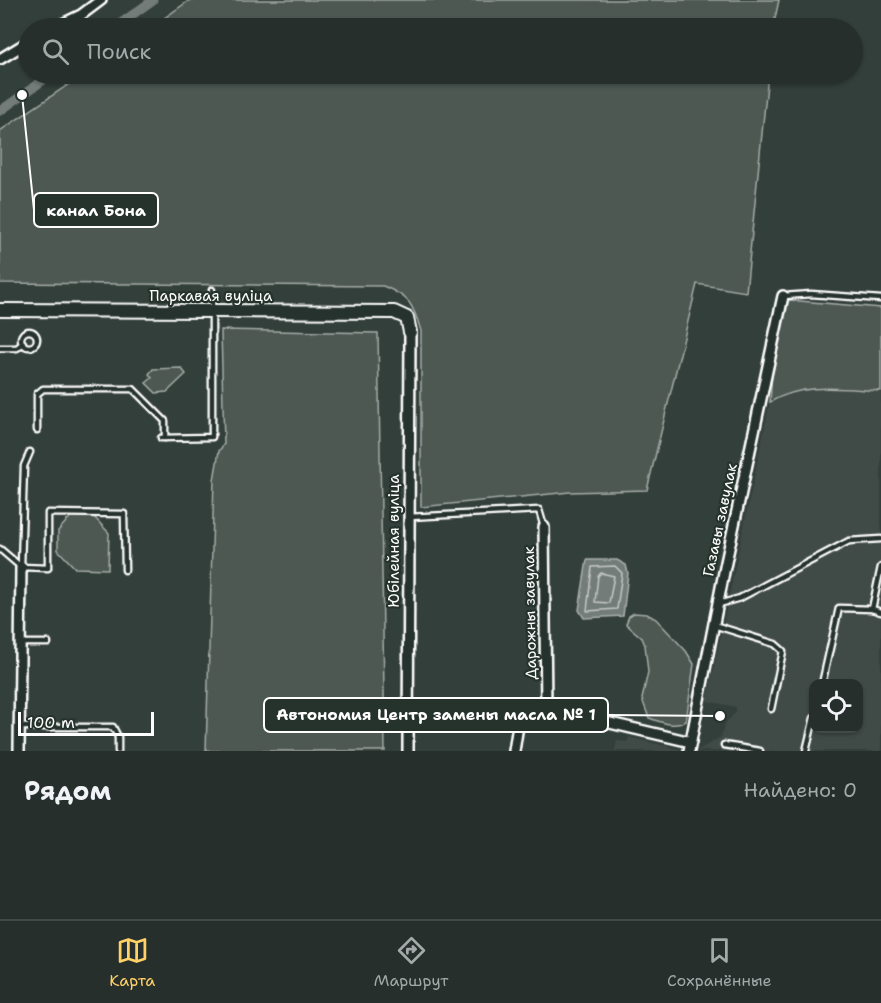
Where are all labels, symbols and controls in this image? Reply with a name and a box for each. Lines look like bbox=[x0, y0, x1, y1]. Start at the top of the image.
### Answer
search box bbox=[18, 18, 863, 84]
icon: search bbox=[39, 35, 72, 68]
text: Поиск bbox=[87, 37, 151, 66]
callout: канал Бона bbox=[34, 193, 158, 227]
text: канал Бона bbox=[46, 200, 146, 221]
street label: Паркавая вуліца bbox=[150, 286, 273, 306]
street label: Газавы завулак bbox=[698, 462, 742, 578]
street label: Юбілейная вуліца bbox=[384, 474, 404, 607]
street label: Дарожны завулак bbox=[519, 546, 541, 680]
map controls bbox=[809, 679, 863, 733]
button: locate bbox=[809, 679, 863, 733]
callout: Автономия Центр замены масла № 1 bbox=[264, 698, 608, 732]
text: Автономия Центр замены масла № 1 bbox=[276, 704, 596, 725]
scale bar bbox=[18, 709, 154, 736]
text: 100 m bbox=[27, 712, 75, 733]
text: Рядом bbox=[24, 773, 111, 808]
text: Найдено: 0 bbox=[744, 777, 857, 803]
tab: Карта bbox=[109, 934, 155, 991]
tab: Маршрут bbox=[374, 934, 448, 991]
tab: Сохранённые bbox=[667, 934, 772, 991]

